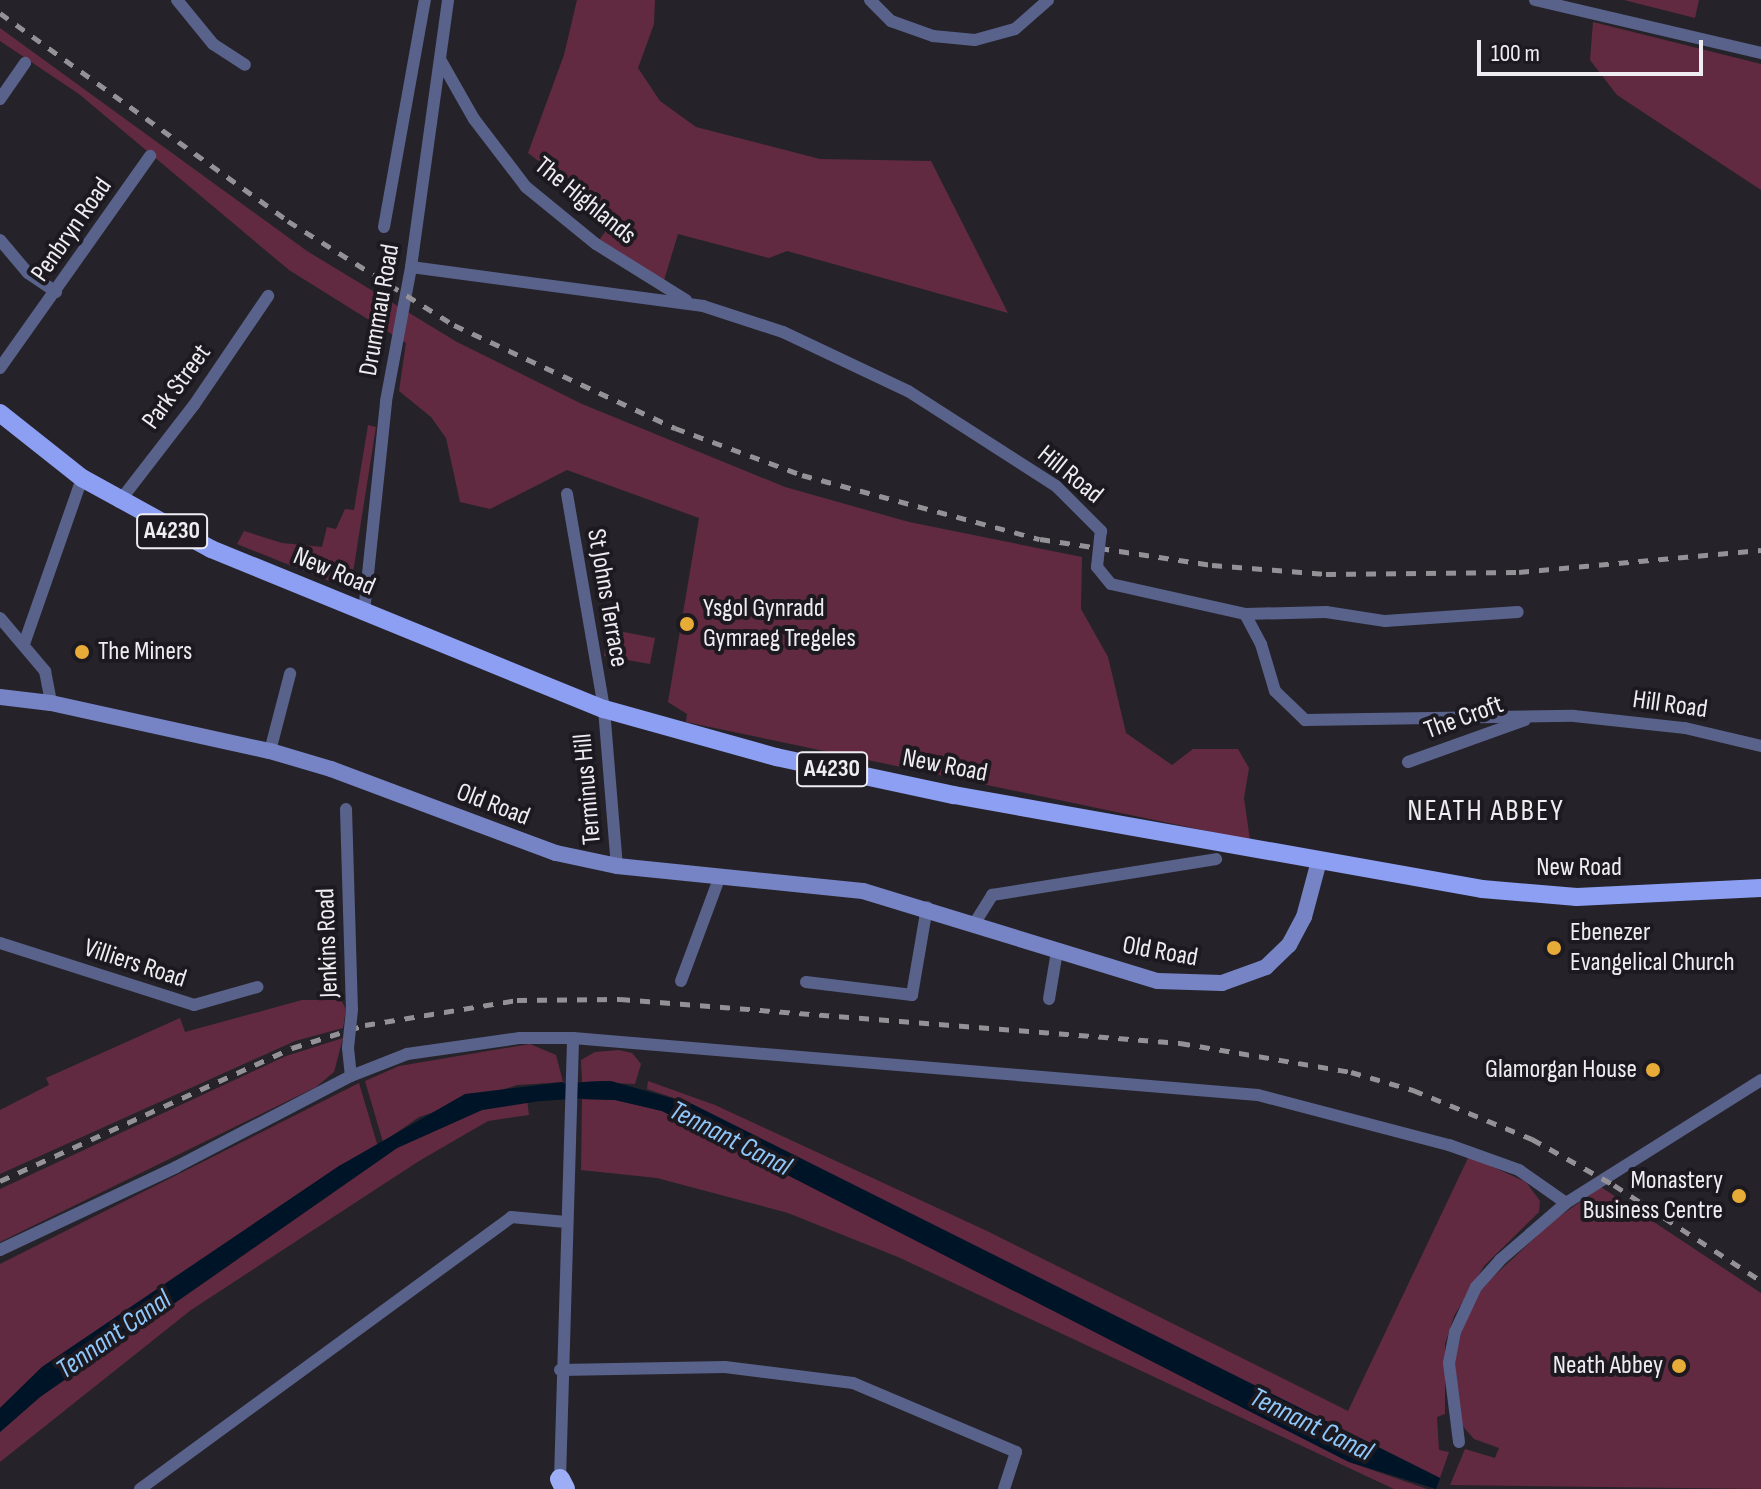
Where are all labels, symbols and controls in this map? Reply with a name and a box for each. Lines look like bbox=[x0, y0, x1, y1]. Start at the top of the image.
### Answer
scale bar bbox=[1481, 24, 1707, 74]
text: 100 m bbox=[1491, 39, 1540, 68]
street label: The Highlands bbox=[528, 151, 642, 251]
street label: Penbryn Road bbox=[25, 172, 119, 288]
street label: Drummau Road bbox=[353, 242, 407, 378]
street label: Park Street bbox=[136, 339, 218, 435]
street label: Hill Road bbox=[1031, 439, 1109, 511]
road number: A4230 bbox=[136, 511, 208, 551]
street label: St Johns Terrace bbox=[580, 527, 634, 669]
street label: New Road bbox=[288, 541, 380, 603]
place label: Ysgol Gynradd Gymraeg Tregeles bbox=[703, 593, 856, 654]
marker: Ysgol Gynradd Gymraeg Tregeles bbox=[678, 615, 696, 633]
place label: The Miners bbox=[98, 636, 192, 668]
marker: The Miners bbox=[73, 643, 91, 661]
street label: Hill Road bbox=[1631, 684, 1709, 726]
street label: The Croft bbox=[1420, 689, 1508, 747]
street label: Terminus Hill bbox=[568, 732, 608, 846]
street label: New Road bbox=[900, 743, 990, 789]
road number: A4230 bbox=[796, 749, 868, 789]
street label: Old Road bbox=[452, 777, 534, 833]
district label: NEATH ABBEY bbox=[1407, 793, 1565, 829]
street label: New Road bbox=[1536, 852, 1622, 884]
street label: Jenkins Road bbox=[310, 888, 346, 998]
place label: Ebenezer Evangelical Church bbox=[1570, 917, 1735, 978]
street label: Old Road bbox=[1120, 930, 1200, 974]
street label: Villiers Road bbox=[80, 933, 190, 995]
marker: Ebenezer Evangelical Church bbox=[1545, 939, 1563, 957]
place label: Glamorgan House bbox=[1485, 1054, 1637, 1086]
marker: Glamorgan House bbox=[1644, 1061, 1662, 1079]
water label: Tennant Canal bbox=[663, 1094, 797, 1184]
place label: Monastery Business Centre bbox=[1583, 1165, 1723, 1226]
marker: Monastery Business Centre bbox=[1730, 1187, 1748, 1205]
water label: Tennant Canal bbox=[50, 1283, 178, 1387]
place label: Neath Abbey bbox=[1553, 1350, 1663, 1382]
marker: Neath Abbey bbox=[1670, 1357, 1688, 1375]
water label: Tennant Canal bbox=[1244, 1381, 1378, 1469]

